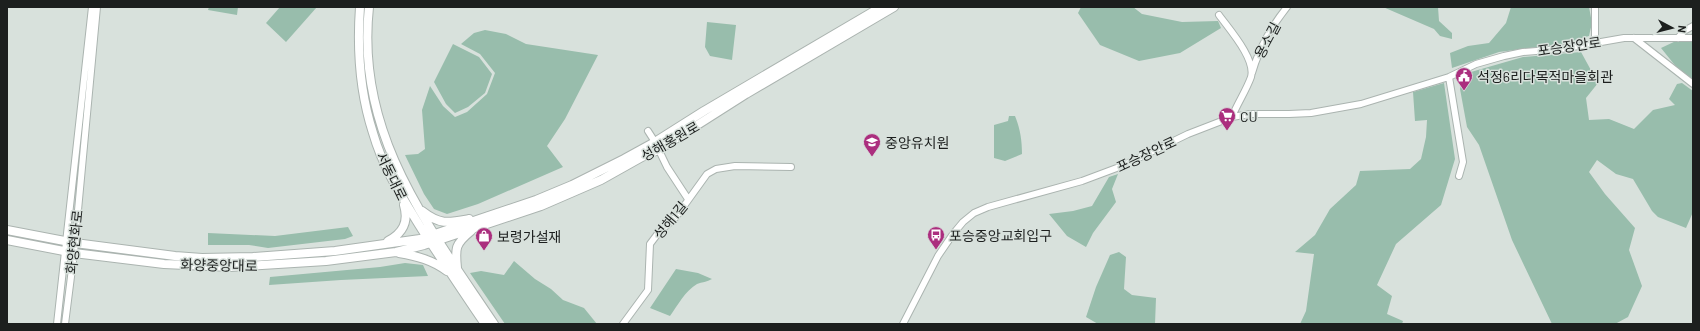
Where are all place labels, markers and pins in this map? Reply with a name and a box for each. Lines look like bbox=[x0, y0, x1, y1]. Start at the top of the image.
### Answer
public building icon: 석정6리다목적마을회관 bbox=[1454, 66, 1474, 91]
place label: 석정6리다목적마을회관 bbox=[1477, 68, 1613, 85]
supermarket icon: CU bbox=[1217, 106, 1237, 131]
place label: CU bbox=[1240, 108, 1258, 125]
school or university icon: 중앙유치원 bbox=[862, 132, 882, 157]
place label: 중앙유치원 bbox=[885, 134, 949, 151]
bus stop icon: 포승중앙교회입구 bbox=[926, 225, 946, 250]
shop icon: 보령가설재 bbox=[474, 226, 494, 251]
place label: 포승중앙교회입구 bbox=[949, 227, 1052, 244]
place label: 보령가설재 bbox=[497, 228, 561, 245]

